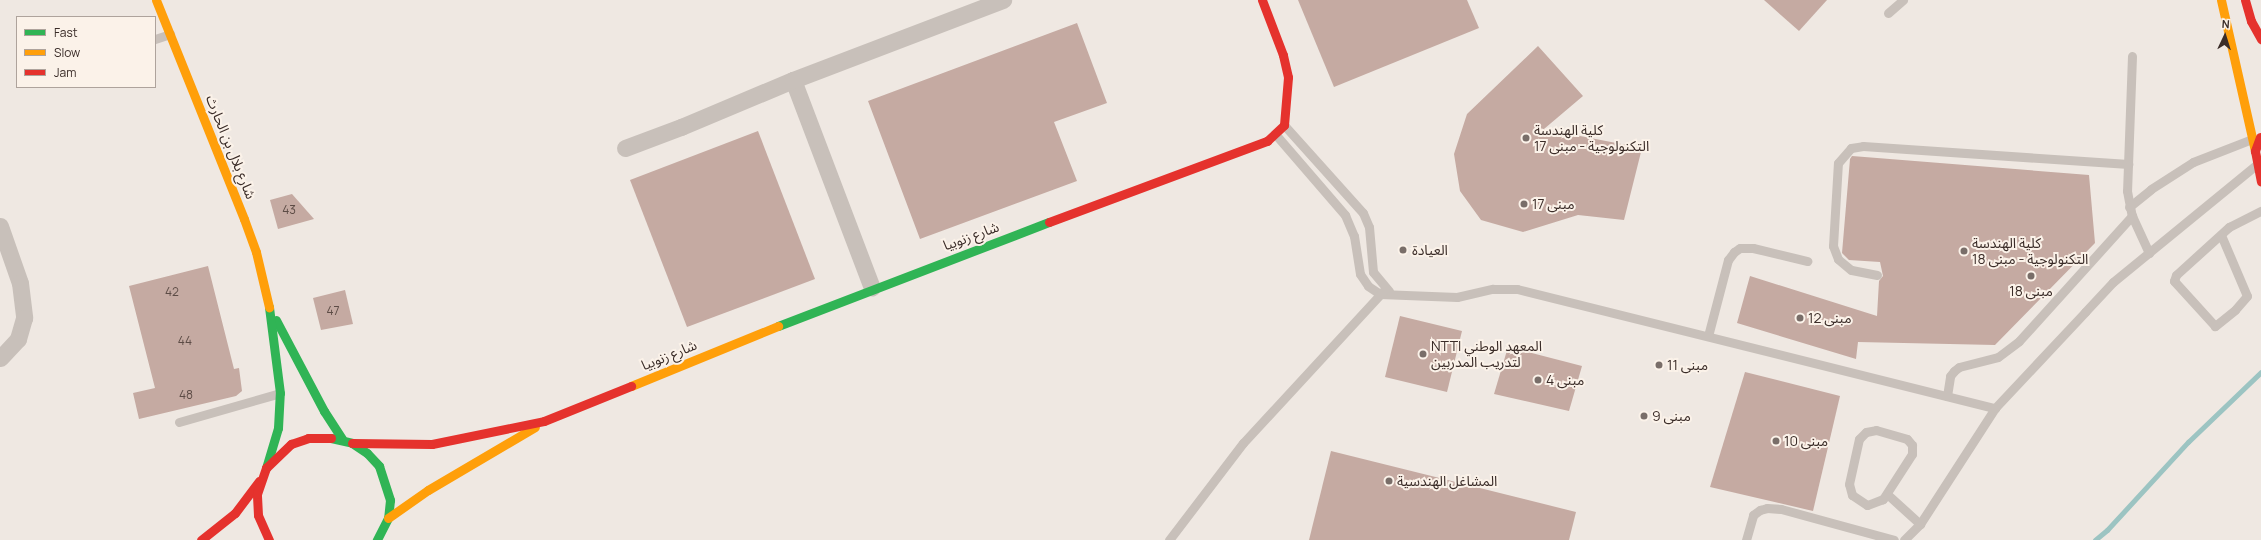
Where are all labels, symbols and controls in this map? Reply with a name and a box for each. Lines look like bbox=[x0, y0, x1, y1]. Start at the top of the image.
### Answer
legend bbox=[16, 16, 156, 88]
north arrow bbox=[2205, 16, 2245, 56]
text: N bbox=[2221, 16, 2230, 31]
text: Fast bbox=[54, 24, 78, 41]
text: Slow bbox=[54, 44, 80, 61]
text: Jam bbox=[54, 64, 76, 81]
street label: شارع بلال بن الحارث bbox=[203, 93, 259, 201]
place label: كلية الهندسة التكنولوجية - مبنى 17 bbox=[1534, 122, 1649, 154]
marker: كلية الهندسة التكنولوجية - مبنى 17 bbox=[1521, 133, 1531, 143]
place label: مبنى 17 bbox=[1532, 196, 1575, 212]
marker: مبنى 17 bbox=[1519, 199, 1529, 209]
house number: 43 bbox=[282, 203, 296, 217]
street label: شارع زنوبيا bbox=[941, 218, 1001, 254]
place label: كلية الهندسة التكنولوجية - مبنى 18 bbox=[1972, 235, 2088, 268]
place label: العيادة bbox=[1412, 242, 1448, 258]
marker: العيادة bbox=[1397, 244, 1409, 256]
marker: كلية الهندسة التكنولوجية - مبنى 18 bbox=[1959, 246, 1969, 256]
marker: مبنى 18 bbox=[2026, 271, 2036, 281]
place label: مبنى 18 bbox=[2009, 283, 2053, 299]
house number: 42 bbox=[165, 285, 179, 299]
house number: 47 bbox=[326, 304, 340, 318]
place label: مبنى 12 bbox=[1808, 310, 1851, 326]
marker: مبنى 12 bbox=[1795, 313, 1805, 323]
house number: 44 bbox=[178, 334, 192, 348]
street label: شارع زنوبيا bbox=[639, 336, 699, 374]
place label: NTTI المعهد الوطني لتدريب المدربين bbox=[1431, 338, 1542, 370]
marker: NTTI المعهد الوطني لتدريب المدربين bbox=[1418, 349, 1428, 359]
place label: مبنى 11 bbox=[1667, 357, 1708, 373]
marker: مبنى 11 bbox=[1654, 360, 1664, 370]
place label: مبنى 4 bbox=[1546, 372, 1584, 388]
marker: مبنى 4 bbox=[1533, 375, 1543, 385]
house number: 48 bbox=[179, 388, 193, 402]
place label: مبنى 9 bbox=[1652, 408, 1691, 424]
marker: مبنى 9 bbox=[1639, 411, 1649, 421]
place label: مبنى 10 bbox=[1784, 433, 1828, 449]
marker: مبنى 10 bbox=[1771, 436, 1781, 446]
place label: المشاغل الهندسية bbox=[1397, 473, 1497, 489]
marker: المشاغل الهندسية bbox=[1384, 476, 1394, 486]

